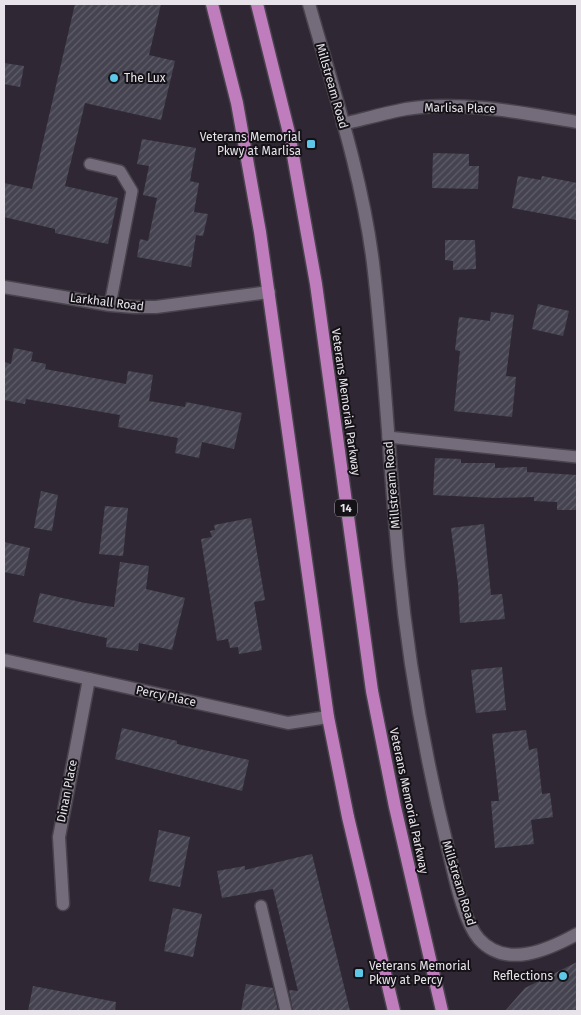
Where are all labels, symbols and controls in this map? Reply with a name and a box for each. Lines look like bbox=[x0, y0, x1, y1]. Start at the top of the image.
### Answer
street label: Millstream Road bbox=[313, 42, 351, 130]
place label: The Lux bbox=[124, 71, 166, 85]
marker: The Lux bbox=[108, 72, 120, 84]
street label: Marlisa Place bbox=[424, 100, 496, 116]
place label: Veterans Memorial Pkwy at Marlisa bbox=[200, 130, 301, 158]
marker: Veterans Memorial Pkwy at Marlisa bbox=[305, 138, 317, 150]
street label: Larkhall Road bbox=[69, 291, 145, 313]
street label: Veterans Memorial Parkway bbox=[329, 327, 363, 477]
street label: Millstream Road bbox=[381, 441, 403, 529]
road number: 14 bbox=[335, 499, 357, 516]
street label: Percy Place bbox=[135, 683, 197, 709]
street label: Veterans Memorial Parkway bbox=[387, 727, 431, 875]
street label: Dinan Place bbox=[54, 758, 80, 824]
street label: Millstream Road bbox=[439, 839, 479, 927]
place label: Veterans Memorial Pkwy at Percy bbox=[369, 959, 471, 987]
marker: Veterans Memorial Pkwy at Percy bbox=[353, 967, 365, 979]
place label: Reflections bbox=[493, 969, 553, 983]
marker: Reflections bbox=[557, 970, 569, 982]

